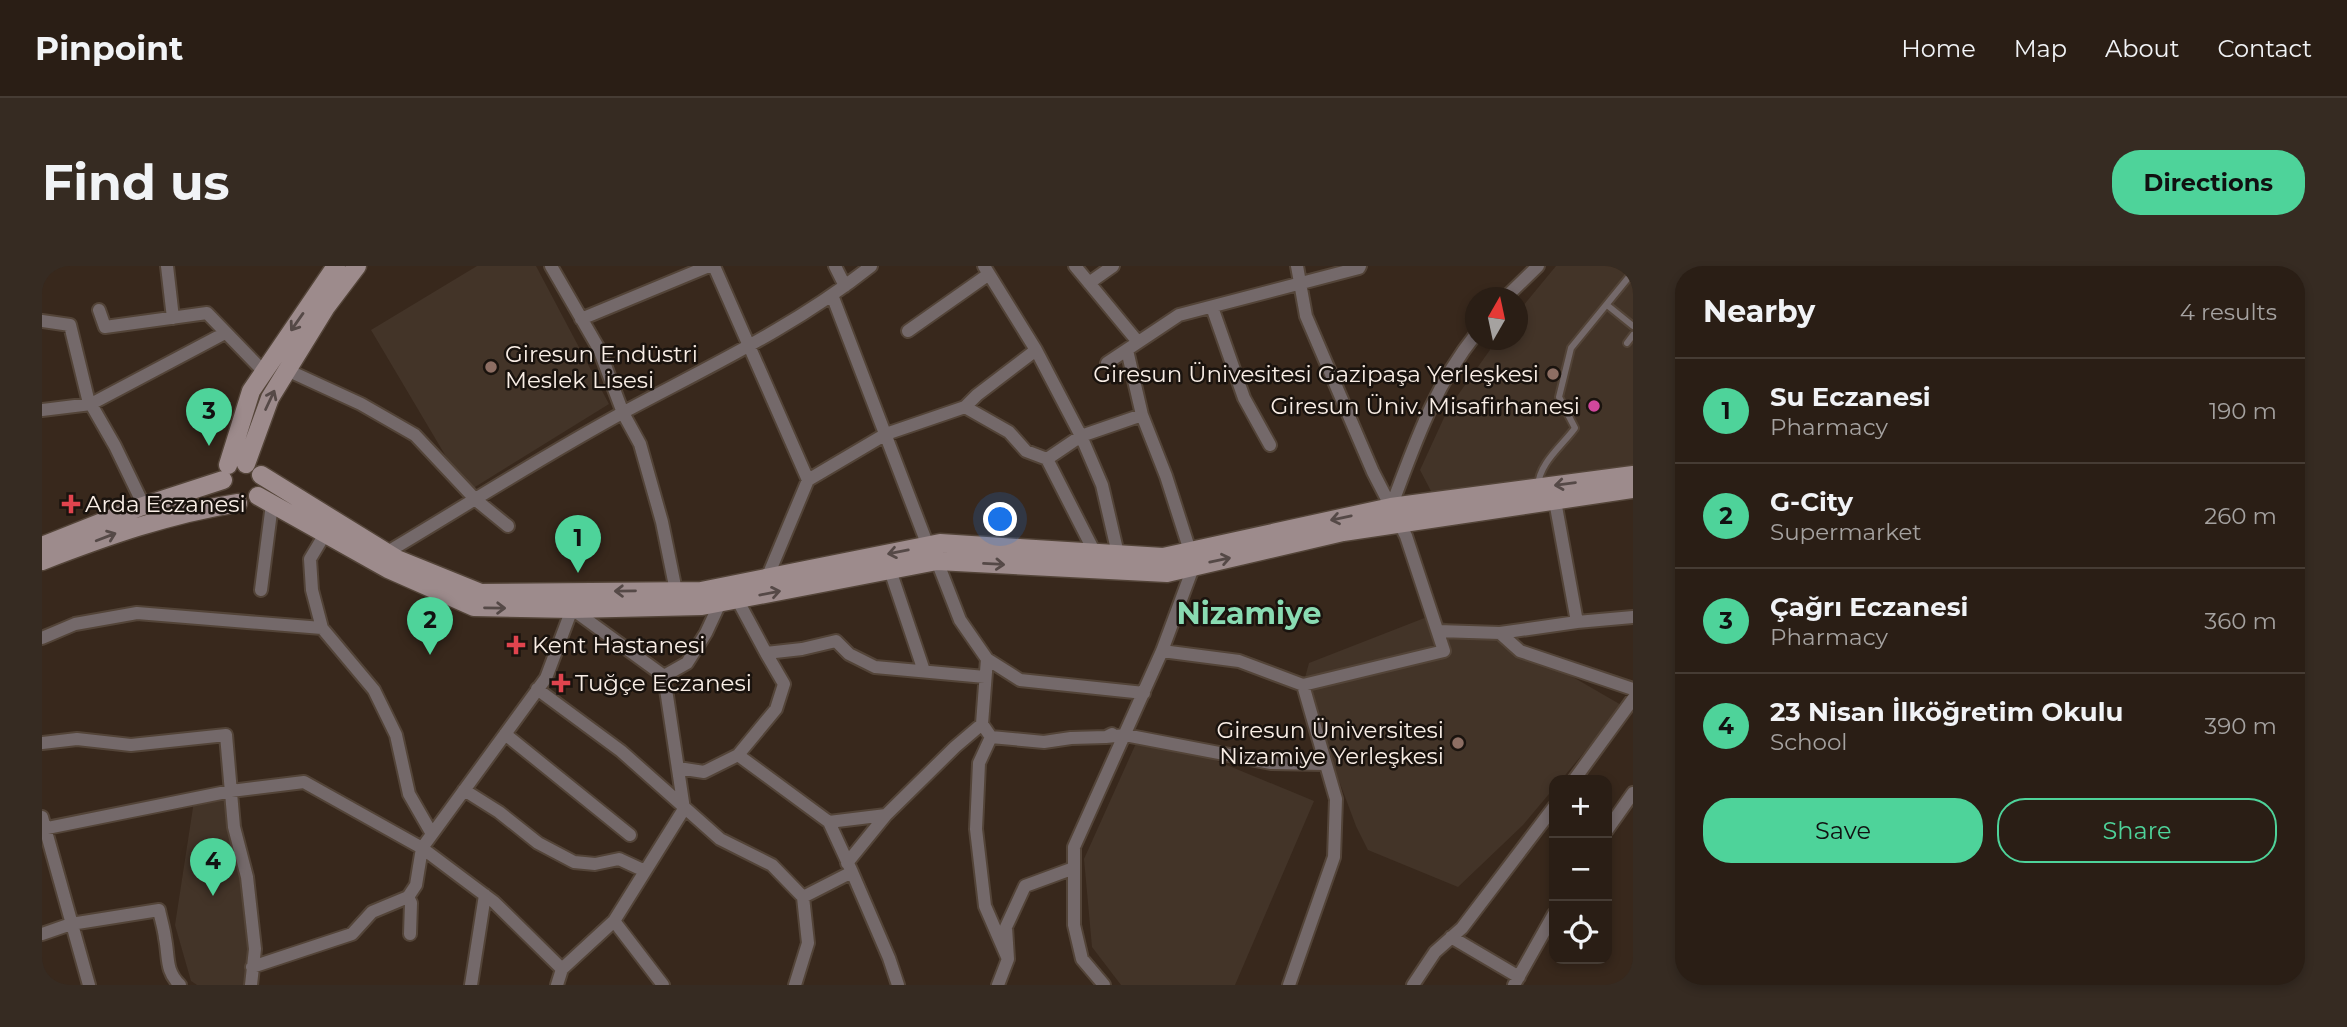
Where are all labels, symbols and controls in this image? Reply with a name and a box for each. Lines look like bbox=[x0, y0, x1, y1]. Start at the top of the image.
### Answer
text: Pinpoint bbox=[35, 28, 183, 68]
text: Home bbox=[1901, 34, 1976, 63]
text: Map bbox=[2014, 34, 2067, 63]
text: About bbox=[2105, 34, 2179, 63]
text: Contact bbox=[2217, 34, 2312, 63]
button: Directions bbox=[2112, 150, 2305, 215]
text: Find us bbox=[42, 153, 230, 212]
north arrow bbox=[1465, 287, 1528, 350]
text: Nearby bbox=[1703, 293, 1815, 330]
text: 4 results bbox=[2180, 298, 2277, 326]
one-way arrow bbox=[290, 312, 304, 331]
place label: Giresun Endüstri Meslek Lisesi bbox=[505, 340, 698, 394]
marker: Giresun Endüstri Meslek Lisesi bbox=[483, 359, 499, 375]
place label: Giresun Ünivesitesi Gazipaşa Yerleşkesi bbox=[1093, 360, 1539, 388]
marker: Giresun Ünivesitesi Gazipaşa Yerleşkesi bbox=[1545, 366, 1561, 382]
text: Su Eczanesi bbox=[1770, 381, 1931, 413]
pin: 3 bbox=[186, 388, 232, 446]
one-way arrow bbox=[264, 390, 277, 411]
place label: Giresun Üniv. Misafirhanesi bbox=[1270, 392, 1580, 420]
text: 1 bbox=[1721, 397, 1731, 425]
text: 190 m bbox=[2209, 397, 2277, 425]
marker: Giresun Üniv. Misafirhanesi bbox=[1586, 398, 1602, 414]
text: Pharmacy bbox=[1770, 413, 1888, 441]
one-way arrow bbox=[1554, 478, 1577, 491]
text: G-City bbox=[1770, 486, 1853, 518]
place label: Arda Eczanesi bbox=[85, 490, 246, 518]
marker: Arda Eczanesi bbox=[63, 496, 79, 512]
your location bbox=[983, 502, 1017, 536]
text: 2 bbox=[1719, 502, 1733, 530]
text: 260 m bbox=[2204, 502, 2277, 530]
one-way arrow bbox=[1330, 512, 1352, 525]
pin: 1 bbox=[555, 515, 601, 573]
text: Supermarket bbox=[1770, 518, 1922, 546]
one-way arrow bbox=[94, 529, 116, 542]
one-way arrow bbox=[887, 545, 910, 559]
one-way arrow bbox=[1208, 552, 1231, 566]
one-way arrow bbox=[983, 558, 1005, 571]
one-way arrow bbox=[614, 584, 637, 598]
one-way arrow bbox=[758, 586, 781, 599]
text: Çağrı Eczanesi bbox=[1770, 591, 1968, 623]
district label: Nizamiye bbox=[1177, 595, 1322, 632]
pin: 2 bbox=[407, 597, 453, 655]
one-way arrow bbox=[483, 601, 506, 615]
text: 3 bbox=[1719, 607, 1733, 635]
text: 360 m bbox=[2204, 607, 2277, 635]
text: Pharmacy bbox=[1770, 623, 1888, 651]
place label: Kent Hastanesi bbox=[532, 631, 705, 659]
marker: Kent Hastanesi bbox=[506, 635, 526, 655]
place label: Tuğçe Eczanesi bbox=[575, 669, 752, 697]
marker: Tuğçe Eczanesi bbox=[553, 675, 569, 691]
text: 23 Nisan İlköğretim Okulu bbox=[1770, 696, 2123, 728]
text: 4 bbox=[1718, 712, 1734, 740]
text: 390 m bbox=[2204, 712, 2277, 740]
place label: Giresun Üniversitesi Nizamiye Yerleşkesi bbox=[1216, 716, 1444, 770]
text: School bbox=[1770, 728, 1848, 756]
marker: Giresun Üniversitesi Nizamiye Yerleşkesi bbox=[1450, 735, 1466, 751]
map controls bbox=[1549, 775, 1612, 964]
button: + bbox=[1549, 775, 1612, 838]
button: Save bbox=[1703, 798, 1983, 863]
button: Share bbox=[1997, 798, 2277, 863]
pin: 4 bbox=[190, 838, 236, 896]
button: − bbox=[1549, 838, 1612, 901]
button: locate bbox=[1549, 901, 1612, 964]

